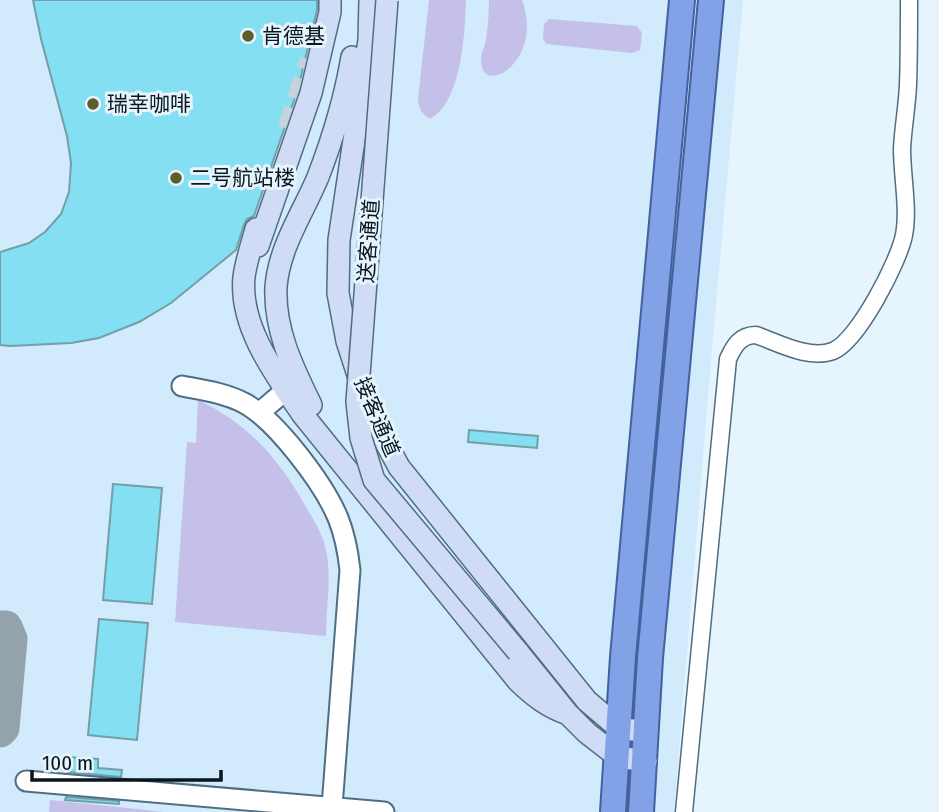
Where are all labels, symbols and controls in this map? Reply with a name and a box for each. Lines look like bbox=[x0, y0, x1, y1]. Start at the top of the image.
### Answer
place label: 肯德基 bbox=[262, 23, 325, 49]
marker: 肯德基 bbox=[240, 28, 256, 44]
place label: 瑞幸咖啡 bbox=[107, 91, 191, 117]
marker: 瑞幸咖啡 bbox=[85, 96, 101, 112]
place label: 二号航站楼 bbox=[190, 165, 295, 191]
marker: 二号航站楼 bbox=[168, 170, 184, 186]
street label: 送客通道 bbox=[353, 198, 385, 284]
street label: 接客通道 bbox=[349, 373, 405, 461]
scale bar bbox=[32, 738, 220, 782]
text: 100 m bbox=[42, 750, 93, 776]

